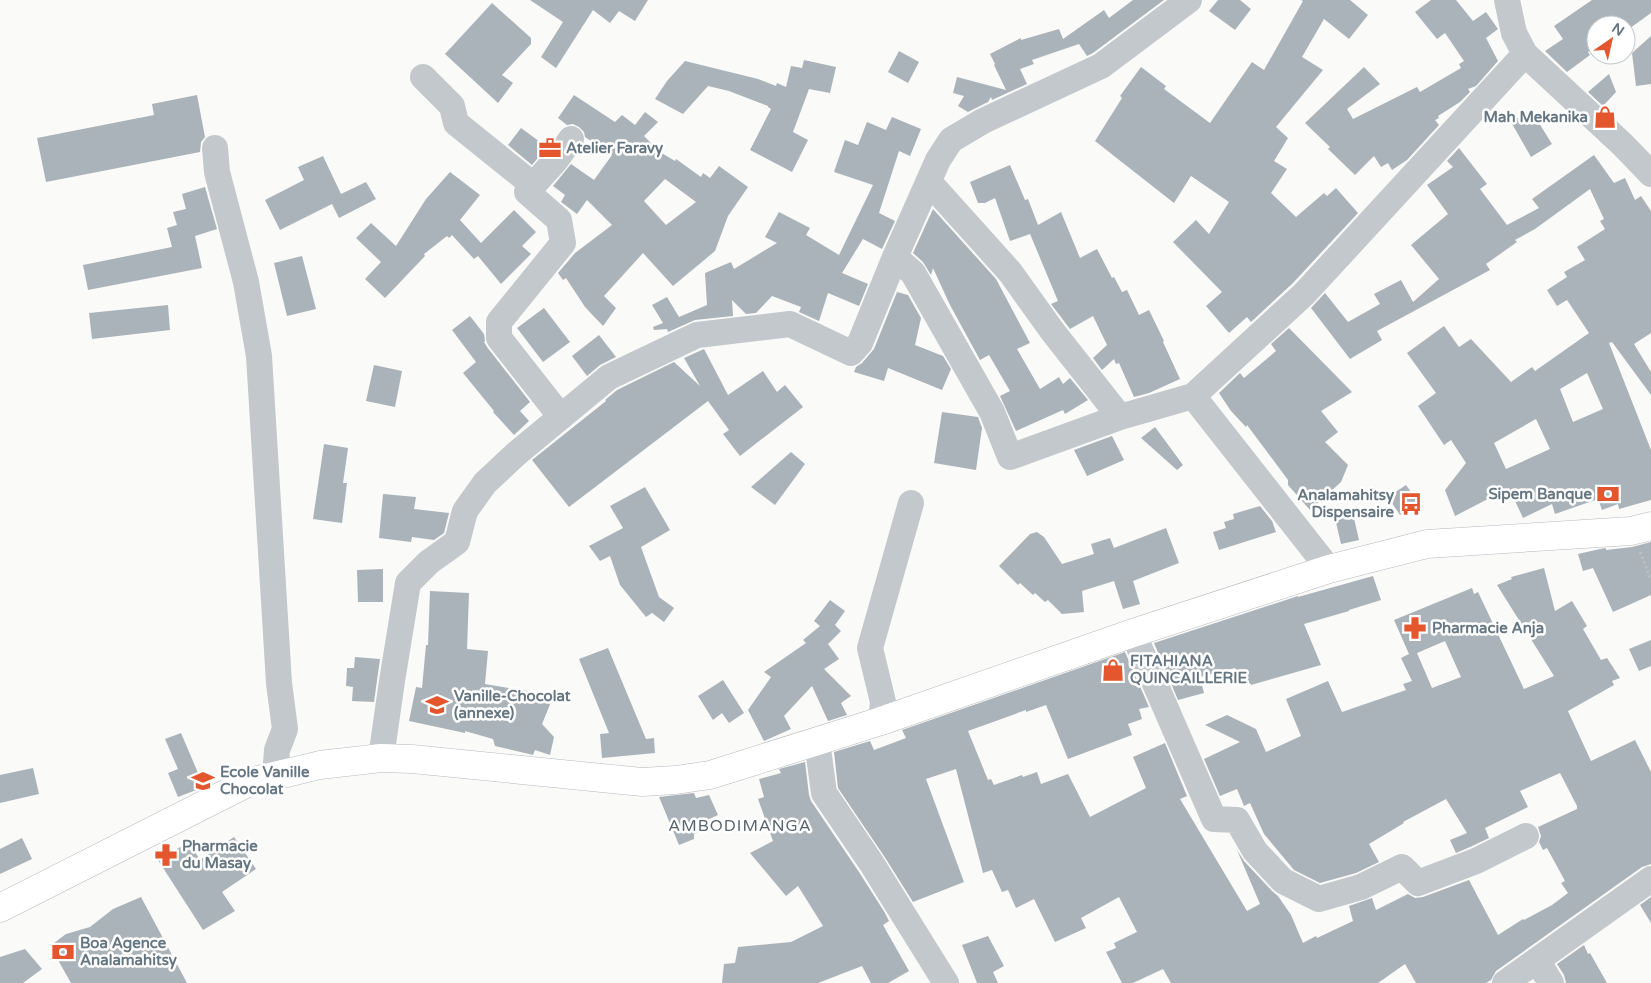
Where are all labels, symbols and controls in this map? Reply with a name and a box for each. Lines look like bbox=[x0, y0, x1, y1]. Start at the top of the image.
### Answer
north arrow bbox=[1586, 15, 1636, 65]
text: N bbox=[1609, 19, 1627, 40]
shop icon: Mah Mekanika bbox=[1592, 104, 1618, 130]
place label: Mah Mekanika bbox=[1483, 108, 1588, 126]
office icon: Atelier Faravy bbox=[537, 135, 563, 161]
place label: Atelier Faravy bbox=[566, 139, 663, 158]
bank icon: Sipem Banque bbox=[1595, 481, 1621, 507]
place label: Sipem Banque bbox=[1488, 485, 1592, 504]
place label: Analamahitsy Dispensaire bbox=[1297, 486, 1395, 522]
bus stop icon: Analamahitsy Dispensaire bbox=[1398, 491, 1424, 517]
pharmacy icon: Pharmacie Anja bbox=[1402, 615, 1428, 641]
place label: Pharmacie Anja bbox=[1432, 619, 1544, 638]
place label: FITAHIANA QUINCAILLERIE bbox=[1130, 652, 1248, 687]
shop icon: FITAHIANA QUINCAILLERIE bbox=[1100, 657, 1126, 683]
place label: Vanille-Chocolat (annexe) bbox=[454, 687, 571, 722]
school or university icon: Vanille-Chocolat (annexe) bbox=[424, 692, 450, 718]
place label: Ecole Vanille Chocolat bbox=[220, 763, 310, 798]
school or university icon: Ecole Vanille Chocolat bbox=[190, 768, 216, 794]
district label: AMBODIMANGA bbox=[668, 816, 812, 836]
place label: Pharmacie du Masay bbox=[182, 837, 258, 873]
pharmacy icon: Pharmacie du Masay bbox=[153, 842, 179, 868]
place label: Boa Agence Analamahitsy bbox=[80, 934, 177, 970]
bank icon: Boa Agence Analamahitsy bbox=[50, 939, 76, 965]

